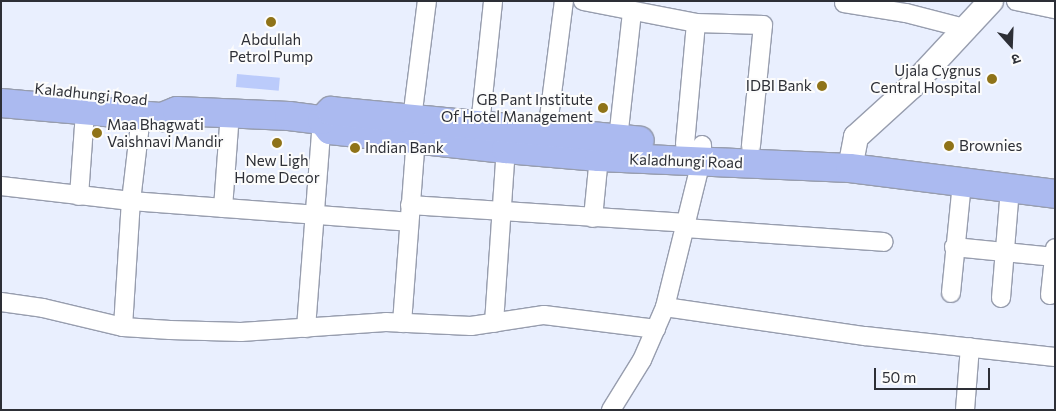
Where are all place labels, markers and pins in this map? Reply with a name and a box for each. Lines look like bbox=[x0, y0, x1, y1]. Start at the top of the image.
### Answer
marker: Abdullah Petrol Pump bbox=[265, 16, 277, 28]
place label: Abdullah Petrol Pump bbox=[229, 30, 313, 65]
place label: Ujala Cygnus Central Hospital bbox=[870, 61, 981, 96]
marker: Ujala Cygnus Central Hospital bbox=[985, 72, 999, 86]
place label: IDBI Bank bbox=[746, 77, 812, 95]
marker: IDBI Bank bbox=[816, 80, 828, 92]
place label: GB Pant Institute Of Hotel Management bbox=[441, 90, 593, 125]
marker: GB Pant Institute Of Hotel Management bbox=[597, 102, 609, 114]
place label: Maa Bhagwati Vaishnavi Mandir bbox=[107, 115, 223, 150]
marker: Maa Bhagwati Vaishnavi Mandir bbox=[91, 127, 103, 139]
marker: New Ligh Home Decor bbox=[271, 137, 283, 149]
place label: Brownies bbox=[959, 137, 1022, 155]
place label: Indian Bank bbox=[365, 139, 444, 157]
marker: Brownies bbox=[943, 140, 955, 152]
marker: Indian Bank bbox=[349, 142, 361, 154]
place label: New Ligh Home Decor bbox=[234, 151, 320, 186]

